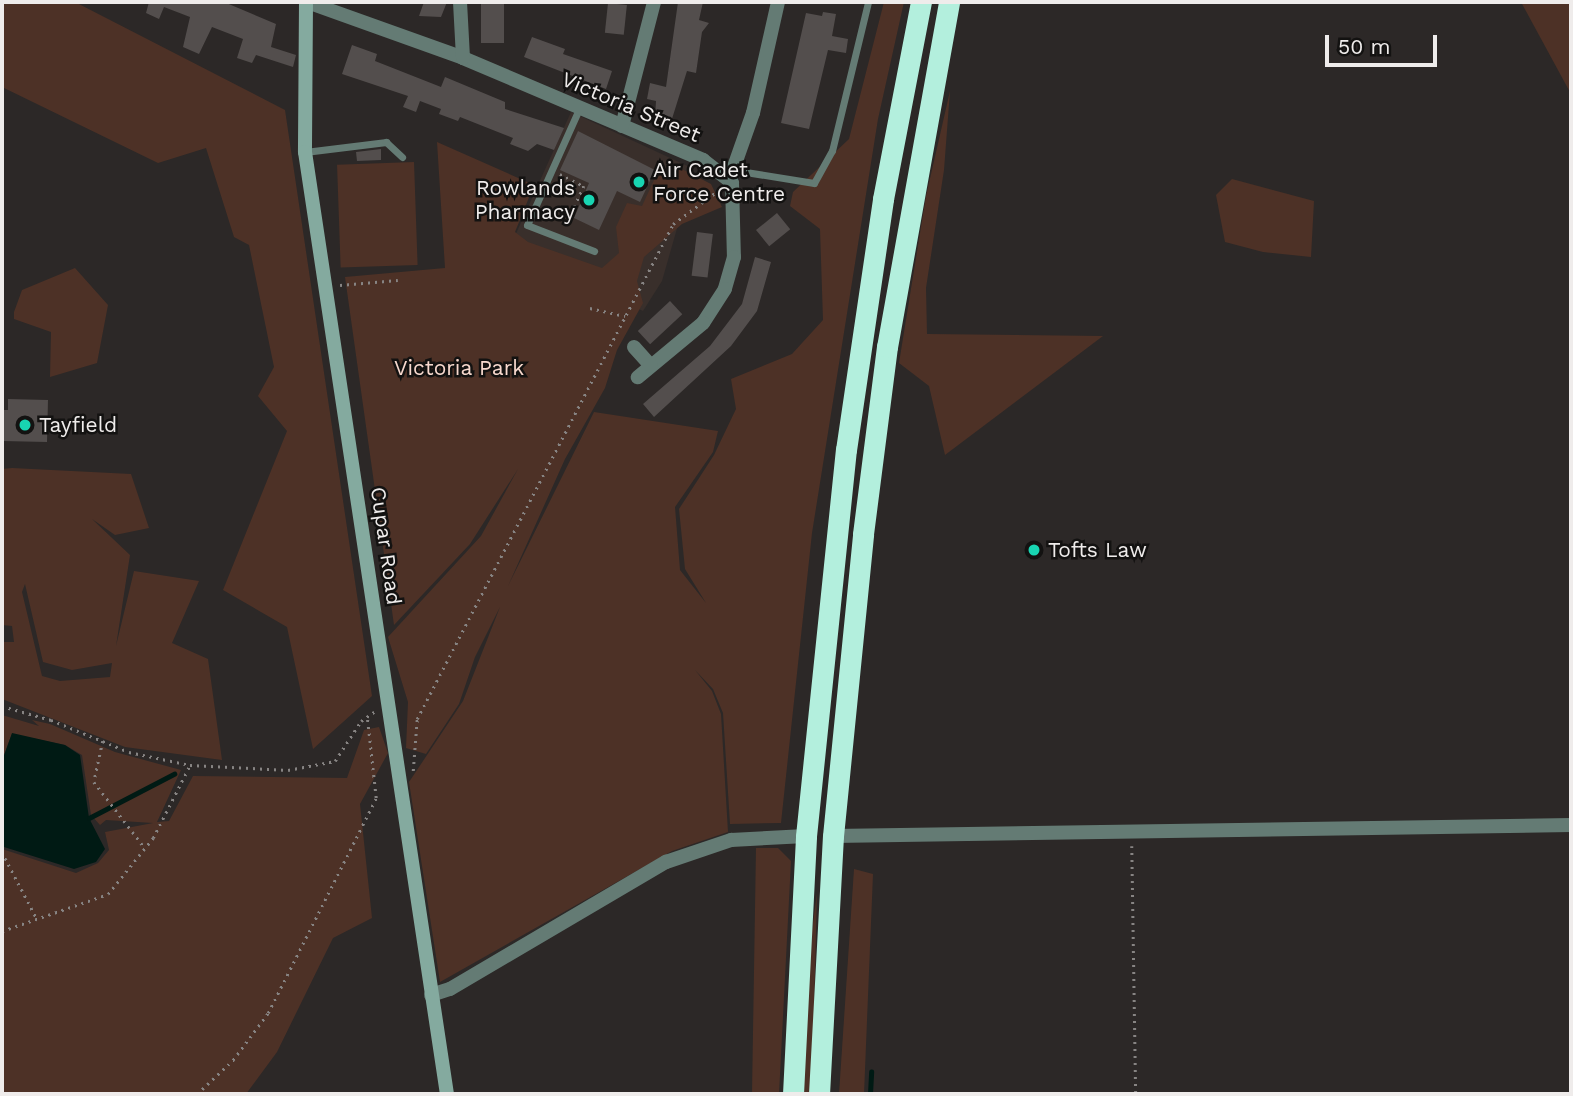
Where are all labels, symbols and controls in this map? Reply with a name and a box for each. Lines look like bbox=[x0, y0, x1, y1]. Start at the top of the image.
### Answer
scale bar bbox=[1328, 21, 1440, 65]
text: 50 m bbox=[1338, 34, 1390, 59]
street label: Victoria Street bbox=[558, 66, 704, 148]
place label: Air Cadet Force Centre bbox=[653, 157, 785, 207]
marker: Air Cadet Force Centre bbox=[631, 174, 647, 190]
place label: Rowlands Pharmacy bbox=[475, 175, 575, 225]
marker: Rowlands Pharmacy bbox=[581, 192, 597, 208]
park label: Victoria Park bbox=[394, 355, 524, 381]
place label: Tayfield bbox=[39, 412, 117, 438]
marker: Tayfield bbox=[17, 417, 33, 433]
street label: Cupar Road bbox=[365, 485, 407, 607]
place label: Tofts Law bbox=[1048, 537, 1147, 563]
marker: Tofts Law bbox=[1026, 542, 1042, 558]

